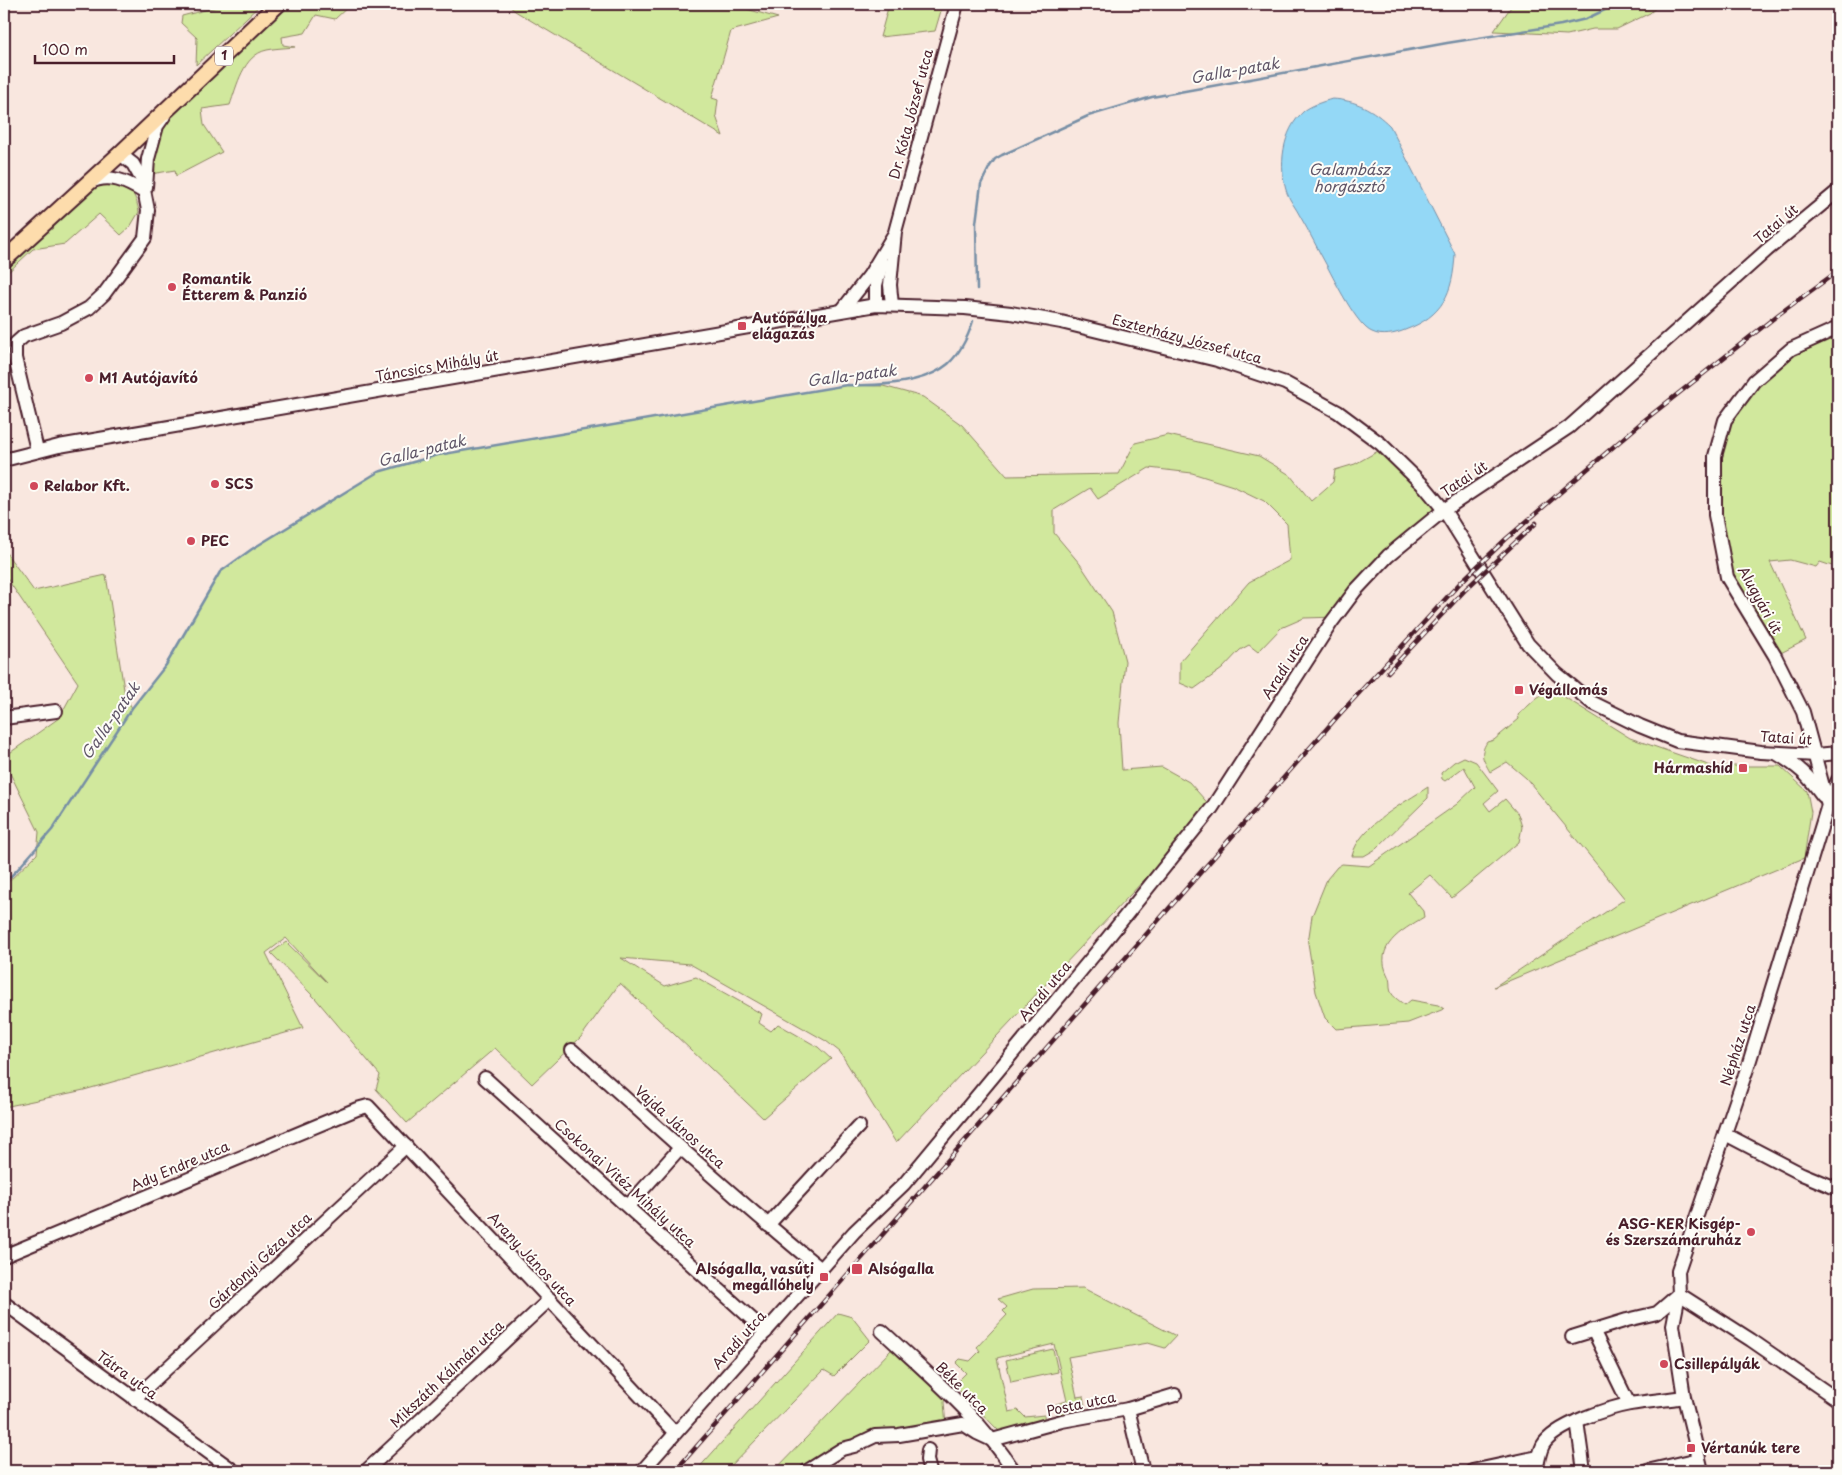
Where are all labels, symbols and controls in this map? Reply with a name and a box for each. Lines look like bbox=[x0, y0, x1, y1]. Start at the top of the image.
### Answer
scale bar bbox=[35, 32, 174, 64]
text: 100 m bbox=[42, 37, 88, 60]
road number: 1 bbox=[215, 46, 233, 66]
street label: Dr. Kóta József utca bbox=[883, 46, 938, 181]
water label: Galla-patak bbox=[1189, 50, 1282, 89]
water label: Galambász horgásztó bbox=[1309, 157, 1391, 197]
street label: Tatai út bbox=[1749, 199, 1803, 248]
place label: Romantik Étterem & Panzió bbox=[182, 268, 307, 305]
marker: Romantik Étterem & Panzió bbox=[166, 281, 178, 293]
place label: Autópálya elágazás bbox=[752, 307, 828, 344]
street label: Eszterházy József utca bbox=[1110, 308, 1265, 369]
marker: Autópálya elágazás bbox=[736, 320, 748, 332]
street label: Táncsics Mihály út bbox=[374, 344, 500, 387]
water label: Galla-patak bbox=[806, 358, 899, 391]
place label: M1 Autójavító bbox=[99, 367, 198, 388]
marker: M1 Autójavító bbox=[83, 372, 95, 384]
water label: Galla-patak bbox=[375, 427, 469, 472]
street label: Tatai út bbox=[1436, 455, 1491, 502]
place label: SCS bbox=[225, 473, 253, 494]
place label: Relabor Kft. bbox=[44, 475, 130, 496]
marker: SCS bbox=[209, 478, 221, 490]
marker: Relabor Kft. bbox=[28, 480, 40, 492]
place label: PEC bbox=[201, 530, 229, 551]
marker: PEC bbox=[185, 535, 197, 547]
street label: Alugyári út bbox=[1733, 562, 1788, 638]
street label: Aradi utca bbox=[1256, 630, 1313, 703]
water label: Galla-patak bbox=[75, 676, 145, 763]
place label: Végállomás bbox=[1529, 679, 1608, 700]
marker: Végállomás bbox=[1513, 684, 1525, 696]
street label: Tatai út bbox=[1759, 725, 1813, 750]
place label: Hármashíd bbox=[1654, 757, 1733, 778]
marker: Hármashíd bbox=[1737, 762, 1749, 774]
street label: Aradi utca bbox=[1013, 956, 1076, 1025]
street label: Népház utca bbox=[1714, 1001, 1761, 1088]
street label: Vajda János utca bbox=[631, 1080, 730, 1173]
street label: Csokonai Vitéz Mihály utca bbox=[550, 1113, 701, 1252]
street label: Ady Endre utca bbox=[127, 1135, 233, 1196]
street label: Gárdonyi Géza utca bbox=[203, 1207, 316, 1314]
street label: Arany János utca bbox=[483, 1207, 582, 1311]
place label: ASG-KER Kisgép- és Szerszámáruház bbox=[1606, 1213, 1741, 1250]
marker: ASG-KER Kisgép- és Szerszámáruház bbox=[1745, 1226, 1757, 1238]
place label: Alsógalla, vasúti megállóhely bbox=[696, 1258, 814, 1295]
place label: Alsógalla bbox=[868, 1258, 935, 1279]
marker: Alsógalla bbox=[850, 1262, 864, 1276]
marker: Alsógalla, vasúti megállóhely bbox=[818, 1271, 830, 1283]
street label: Aradi utca bbox=[707, 1305, 771, 1374]
street label: Mikszáth Kálmán utca bbox=[385, 1315, 508, 1432]
street label: Tátra utca bbox=[92, 1345, 162, 1404]
place label: Csillepályák bbox=[1674, 1353, 1760, 1374]
street label: Béke utca bbox=[931, 1357, 994, 1419]
marker: Csillepályák bbox=[1658, 1358, 1670, 1370]
street label: Posta utca bbox=[1044, 1386, 1118, 1421]
place label: Vértanúk tere bbox=[1701, 1437, 1800, 1458]
marker: Vértanúk tere bbox=[1685, 1442, 1697, 1454]

